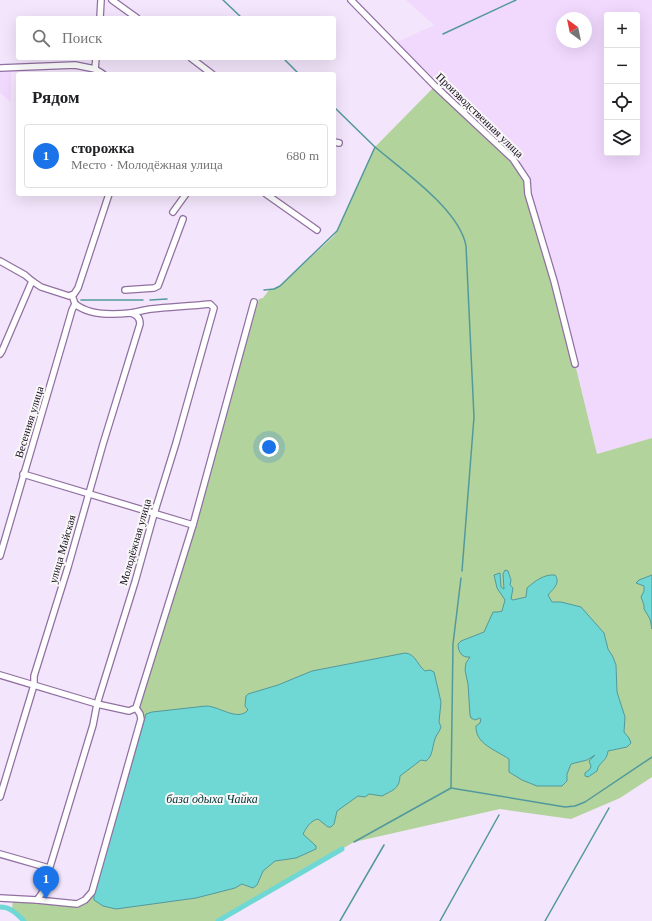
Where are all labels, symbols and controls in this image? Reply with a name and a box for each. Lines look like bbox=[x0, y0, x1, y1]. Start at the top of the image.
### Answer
north arrow bbox=[556, 12, 592, 48]
map controls bbox=[604, 12, 640, 156]
button: + bbox=[604, 12, 640, 48]
search box bbox=[16, 16, 336, 60]
icon: search bbox=[30, 27, 52, 49]
text: Поиск bbox=[62, 30, 102, 46]
button: − bbox=[604, 48, 640, 84]
street label: Производственная улица bbox=[434, 70, 526, 160]
button: locate bbox=[604, 84, 640, 120]
text: Рядом bbox=[32, 88, 80, 107]
button: layers bbox=[604, 120, 640, 156]
text: сторожка bbox=[71, 140, 135, 156]
text: 1 bbox=[43, 148, 49, 163]
text: 680 m bbox=[286, 148, 319, 163]
text: Место · Молодёжная улица bbox=[71, 157, 223, 172]
street label: Весенняя улица bbox=[12, 385, 46, 459]
your location bbox=[259, 437, 279, 457]
street label: Молодёжная улица bbox=[117, 497, 153, 587]
street label: улица Майская bbox=[47, 513, 77, 585]
water label: база одыха Чайка bbox=[166, 792, 258, 806]
pin: 1 bbox=[33, 866, 59, 899]

